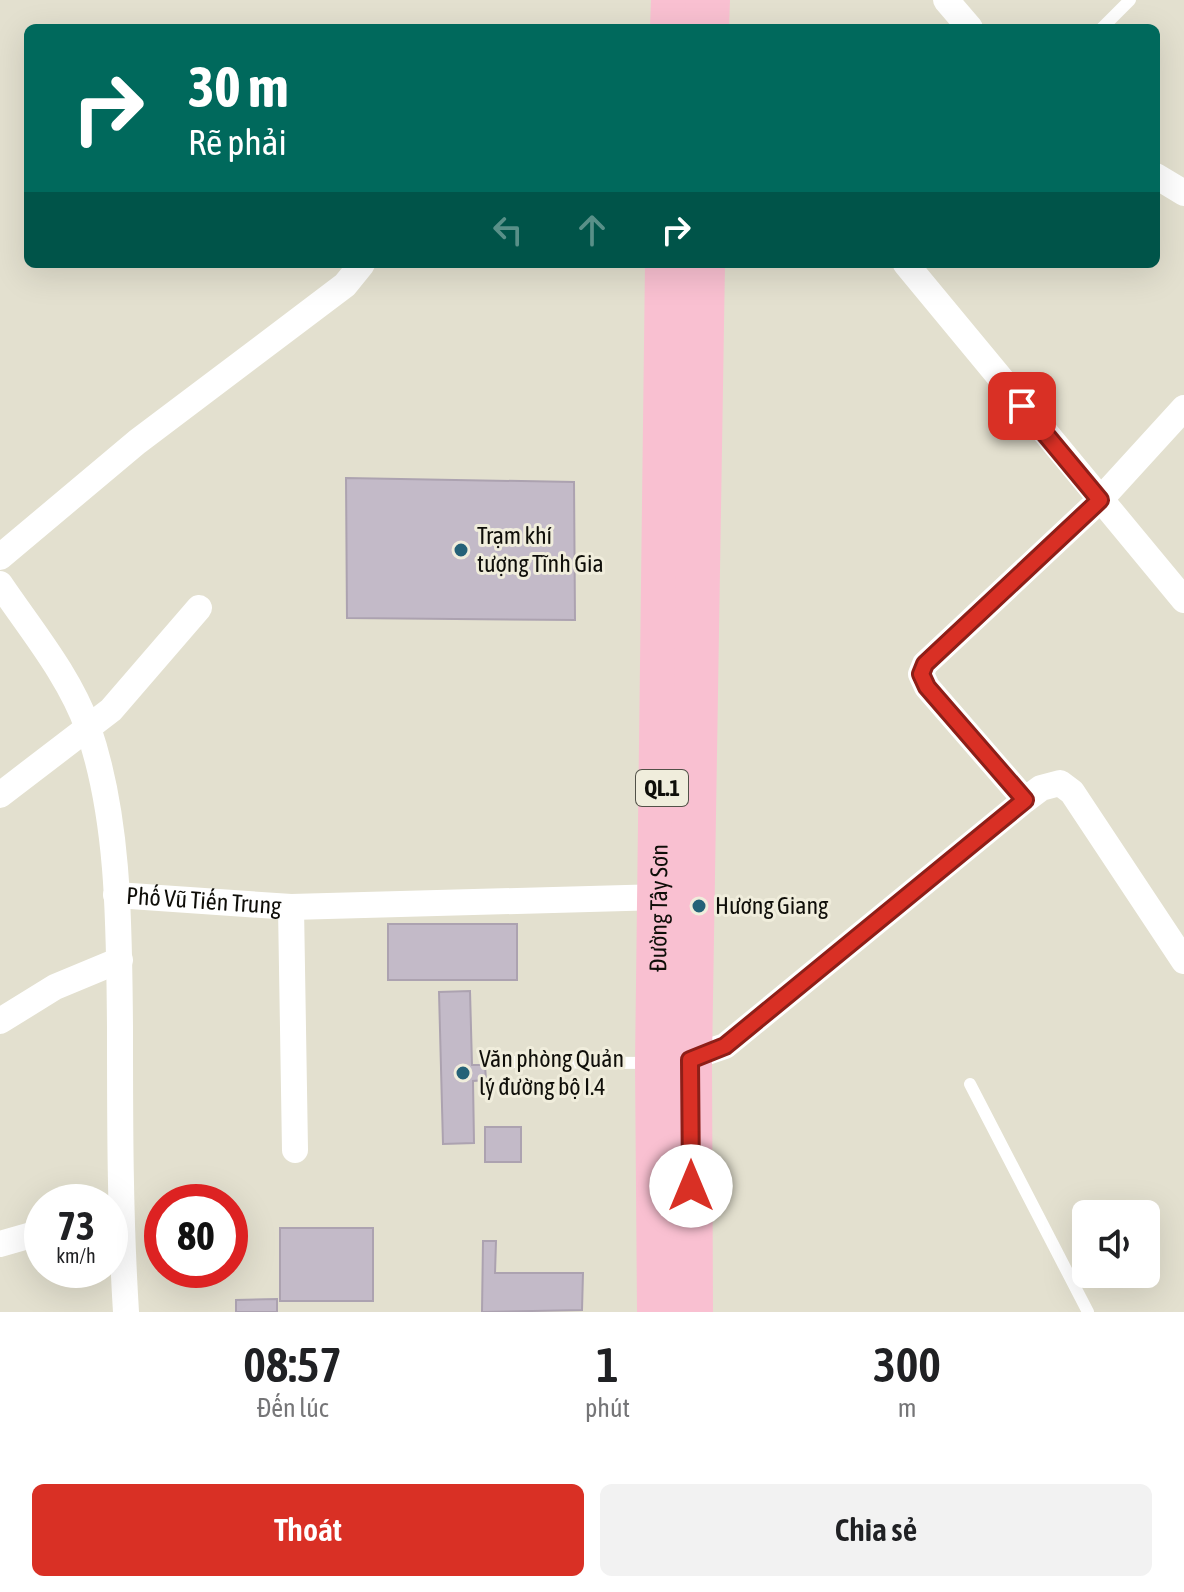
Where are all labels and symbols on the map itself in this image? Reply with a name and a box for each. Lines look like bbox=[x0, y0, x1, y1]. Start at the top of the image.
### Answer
pin bbox=[988, 372, 1056, 440]
place label: Trạm khí tượng Tĩnh Gia bbox=[477, 522, 604, 577]
marker: Trạm khí tượng Tĩnh Gia bbox=[452, 541, 470, 559]
road number: QL.1 bbox=[636, 770, 688, 806]
street label: Đường Tây Sơn bbox=[644, 844, 673, 972]
street label: Phố Vũ Tiến Trung bbox=[125, 882, 283, 919]
place label: Hương Giang bbox=[715, 892, 829, 919]
marker: Hương Giang bbox=[690, 897, 708, 915]
place label: Văn phòng Quản lý đường bộ I.4 bbox=[479, 1045, 624, 1100]
marker: Văn phòng Quản lý đường bộ I.4 bbox=[454, 1064, 472, 1082]
position arrow bbox=[649, 1144, 733, 1228]
speed limit sign: 80 bbox=[144, 1184, 248, 1288]

